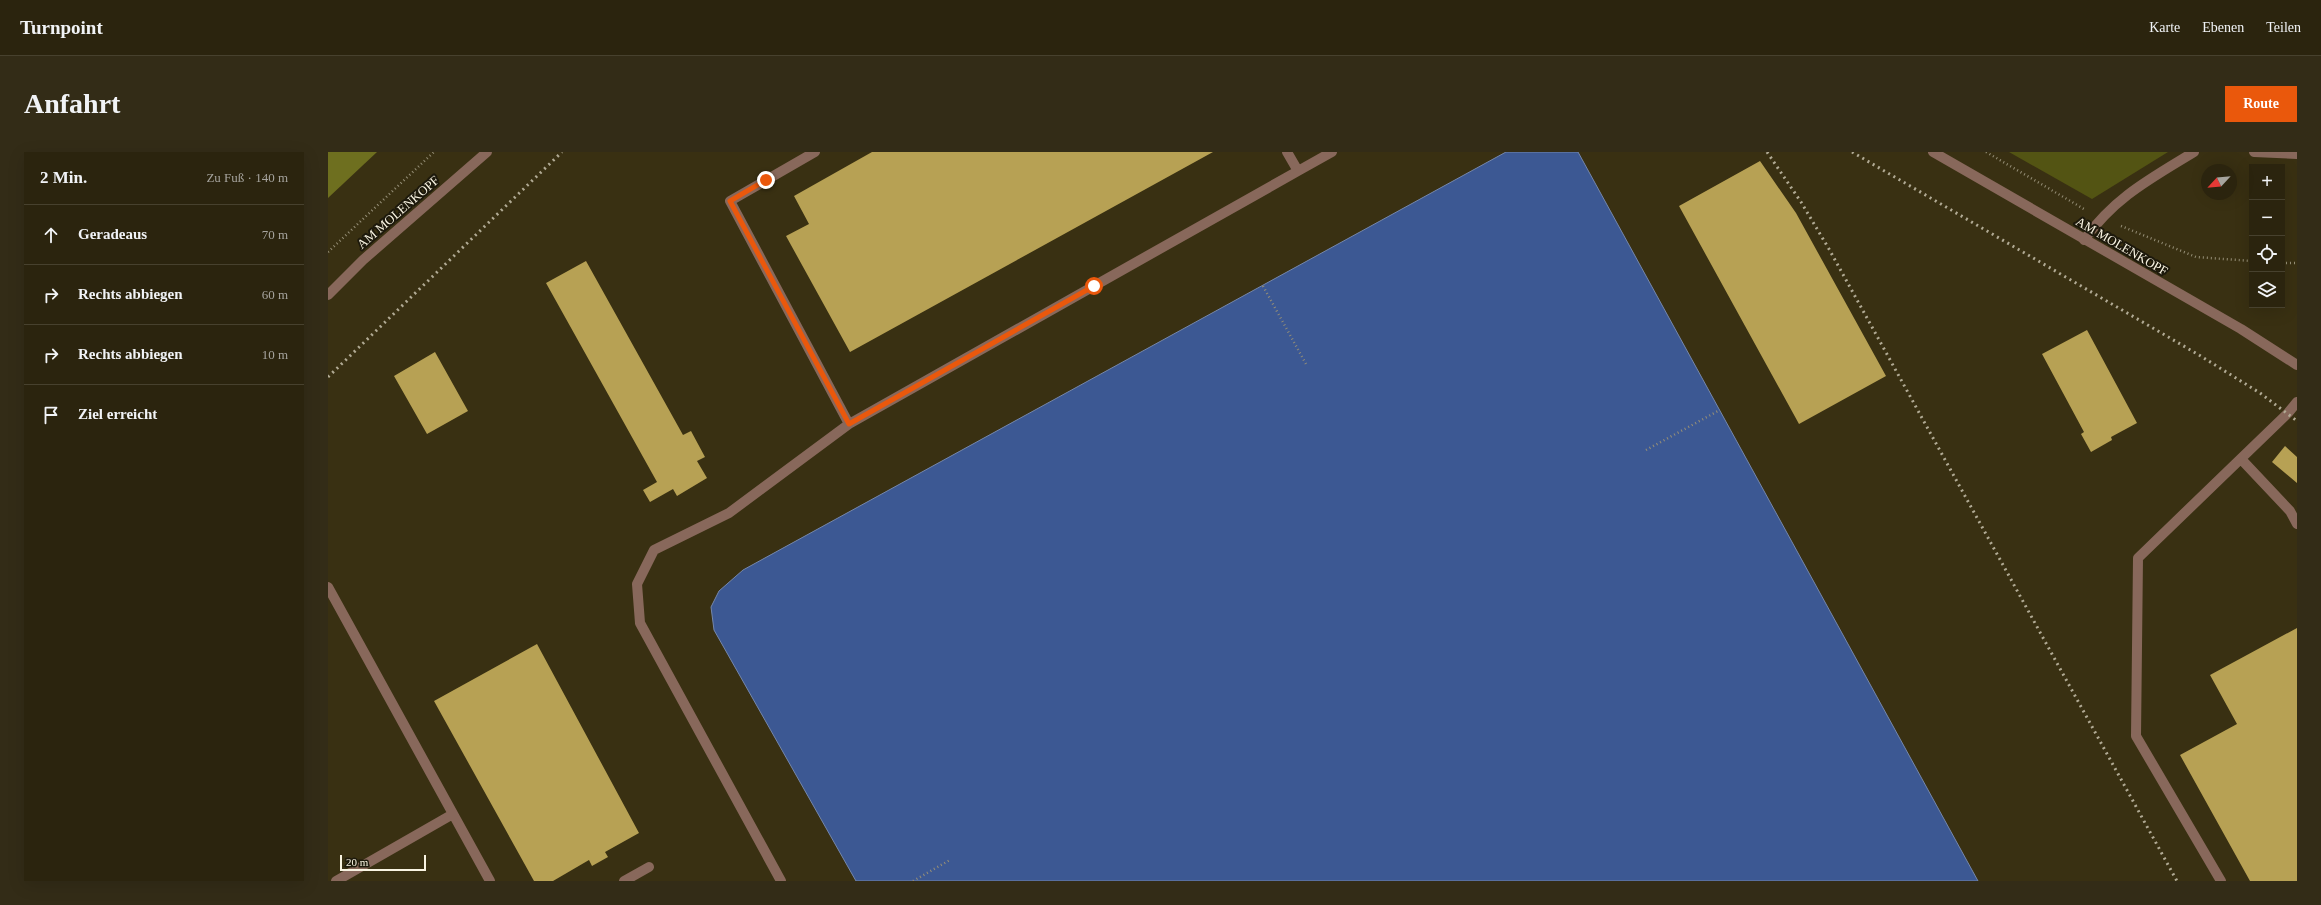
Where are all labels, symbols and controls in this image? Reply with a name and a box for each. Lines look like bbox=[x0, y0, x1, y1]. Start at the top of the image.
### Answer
text: Turnpoint bbox=[20, 17, 103, 38]
text: Karte bbox=[2149, 20, 2180, 35]
text: Ebenen bbox=[2202, 20, 2244, 35]
text: Teilen bbox=[2266, 20, 2301, 35]
button: Route bbox=[2225, 86, 2297, 122]
text: Anfahrt bbox=[24, 88, 120, 119]
north arrow bbox=[2201, 164, 2237, 200]
map controls bbox=[2249, 164, 2285, 308]
button: + bbox=[2249, 164, 2285, 200]
text: 2 Min. bbox=[40, 168, 87, 187]
text: Zu Fuß · 140 m bbox=[206, 170, 288, 185]
route end bbox=[757, 171, 775, 189]
street label: AM MOLENKOPF bbox=[354, 172, 442, 252]
button: − bbox=[2249, 200, 2285, 236]
street label: AM MOLENKOPF bbox=[2073, 214, 2171, 278]
icon: ahead bbox=[40, 224, 62, 246]
text: Geradeaus bbox=[78, 226, 147, 242]
text: 70 m bbox=[262, 227, 288, 242]
button: locate bbox=[2249, 236, 2285, 272]
button: layers bbox=[2249, 272, 2285, 308]
route start bbox=[1085, 277, 1103, 295]
icon: right bbox=[40, 284, 62, 306]
text: Rechts abbiegen bbox=[78, 286, 183, 302]
text: 60 m bbox=[262, 287, 288, 302]
icon: right bbox=[40, 344, 62, 366]
text: Rechts abbiegen bbox=[78, 346, 183, 362]
text: 10 m bbox=[262, 347, 288, 362]
icon: arrive bbox=[40, 404, 62, 426]
text: Ziel erreicht bbox=[78, 406, 157, 422]
scale bar bbox=[340, 853, 426, 872]
text: 20 m bbox=[346, 856, 368, 868]

